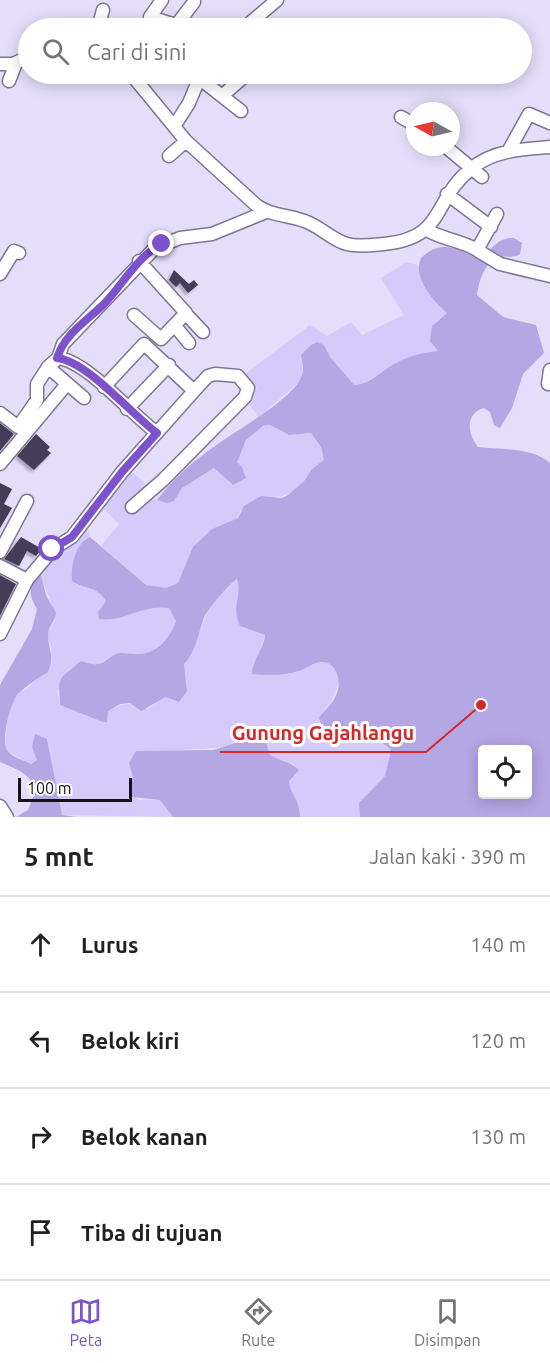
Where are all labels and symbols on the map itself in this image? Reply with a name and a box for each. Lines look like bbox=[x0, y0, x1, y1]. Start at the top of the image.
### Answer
north arrow bbox=[406, 102, 460, 156]
route end bbox=[148, 230, 174, 256]
route start bbox=[38, 535, 64, 561]
callout: Gunung Gajahlangu bbox=[220, 714, 426, 752]
text: Gunung Gajahlangu bbox=[232, 721, 414, 744]
scale bar bbox=[18, 775, 132, 802]

